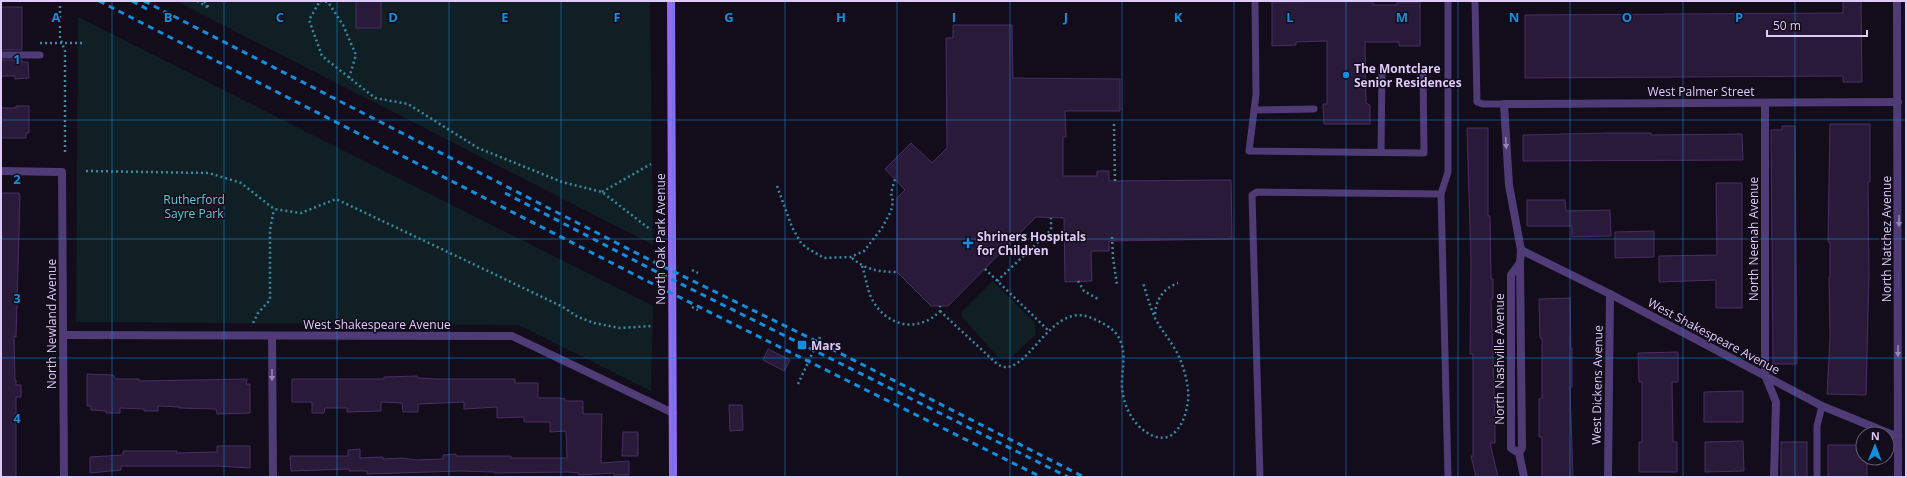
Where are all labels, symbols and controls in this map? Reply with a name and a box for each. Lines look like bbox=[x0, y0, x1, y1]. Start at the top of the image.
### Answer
text: A bbox=[52, 8, 61, 26]
text: B bbox=[164, 8, 173, 26]
text: C bbox=[276, 8, 284, 26]
text: D bbox=[388, 8, 398, 26]
text: E bbox=[501, 8, 509, 26]
text: F bbox=[613, 8, 621, 26]
text: G bbox=[724, 8, 734, 26]
text: H bbox=[836, 8, 846, 26]
text: I bbox=[952, 8, 956, 26]
text: J bbox=[1063, 8, 1068, 26]
text: K bbox=[1174, 8, 1183, 26]
text: L bbox=[1286, 8, 1294, 26]
text: M bbox=[1396, 8, 1408, 26]
text: N bbox=[1509, 8, 1519, 26]
text: O bbox=[1622, 8, 1632, 26]
text: P bbox=[1735, 8, 1743, 26]
scale bar bbox=[1767, 12, 1867, 38]
text: 50 m bbox=[1773, 17, 1801, 34]
text: 1 bbox=[13, 50, 21, 68]
place label: The Montclare Senior Residences bbox=[1354, 60, 1462, 91]
marker: The Montclare Senior Residences bbox=[1341, 70, 1351, 80]
street label: West Palmer Street bbox=[1647, 83, 1755, 100]
one-way arrow bbox=[1503, 137, 1510, 149]
text: 2 bbox=[13, 170, 21, 188]
street label: North Oak Park Avenue bbox=[652, 173, 669, 305]
street label: North Neenah Avenue bbox=[1745, 176, 1762, 301]
street label: North Natchez Avenue bbox=[1878, 176, 1895, 302]
park label: Rutherford Sayre Park bbox=[163, 191, 225, 222]
one-way arrow bbox=[1896, 215, 1902, 228]
place label: Shriners Hospitals for Children bbox=[977, 228, 1086, 259]
marker: Shriners Hospitals for Children bbox=[962, 237, 974, 249]
street label: North Newland Avenue bbox=[43, 259, 60, 389]
text: 3 bbox=[13, 289, 21, 307]
street label: North Nashville Avenue bbox=[1491, 293, 1508, 425]
street label: West Shakespeare Avenue bbox=[1645, 294, 1783, 378]
street label: West Shakespeare Avenue bbox=[303, 316, 451, 333]
street label: West Dickens Avenue bbox=[1587, 325, 1607, 445]
place label: Mars bbox=[811, 337, 841, 354]
marker: Mars bbox=[796, 339, 808, 351]
one-way arrow bbox=[1895, 345, 1901, 358]
one-way arrow bbox=[269, 369, 275, 382]
text: 4 bbox=[13, 409, 21, 427]
north arrow bbox=[1855, 426, 1895, 466]
text: N bbox=[1871, 428, 1880, 443]

